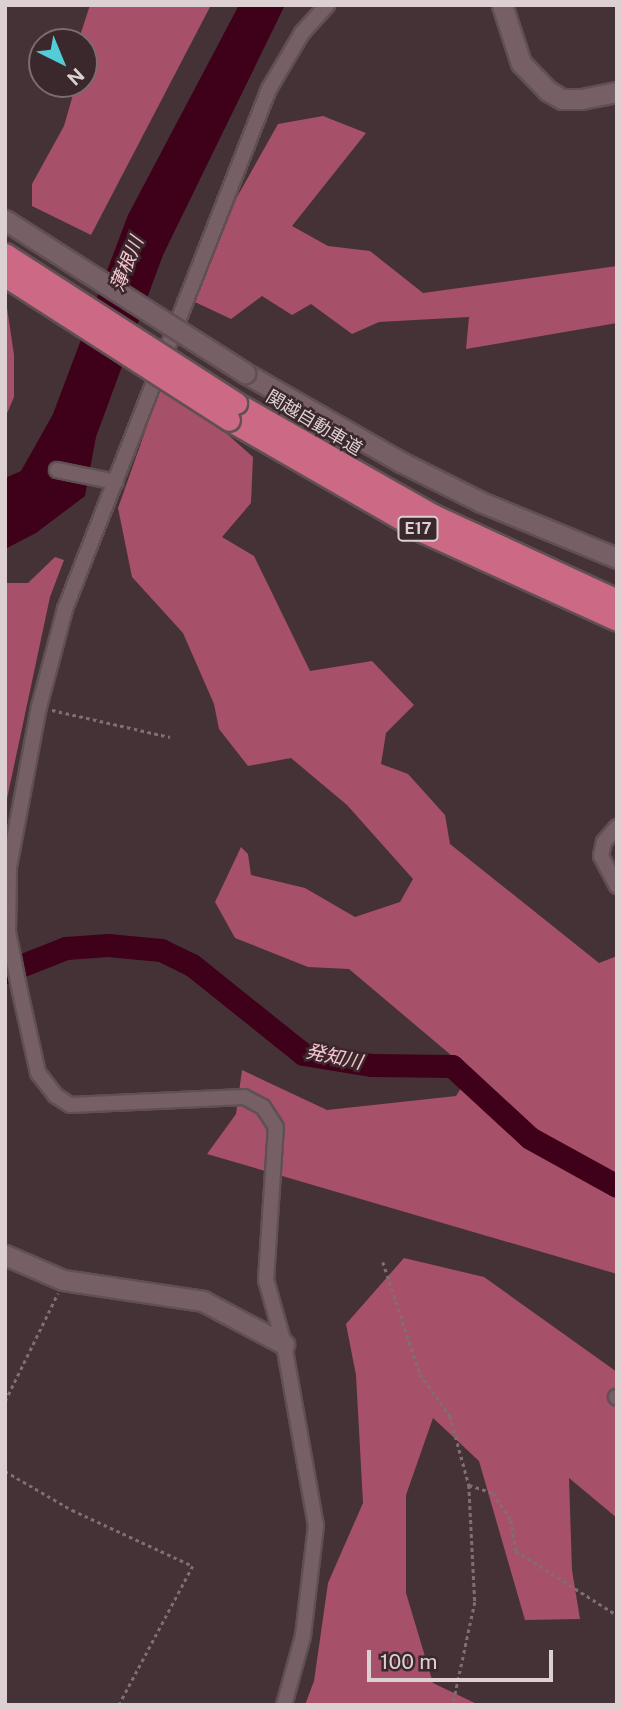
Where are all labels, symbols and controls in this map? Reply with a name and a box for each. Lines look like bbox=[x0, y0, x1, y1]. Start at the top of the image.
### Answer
north arrow bbox=[28, 28, 98, 98]
text: N bbox=[63, 64, 89, 90]
water label: 薄根川 bbox=[106, 233, 148, 295]
street label: 関越自動車道 bbox=[262, 386, 366, 460]
road number: E17 bbox=[397, 516, 439, 542]
water label: 発知川 bbox=[304, 1040, 364, 1074]
scale bar bbox=[370, 1636, 556, 1680]
text: 100 m bbox=[380, 1649, 437, 1674]

